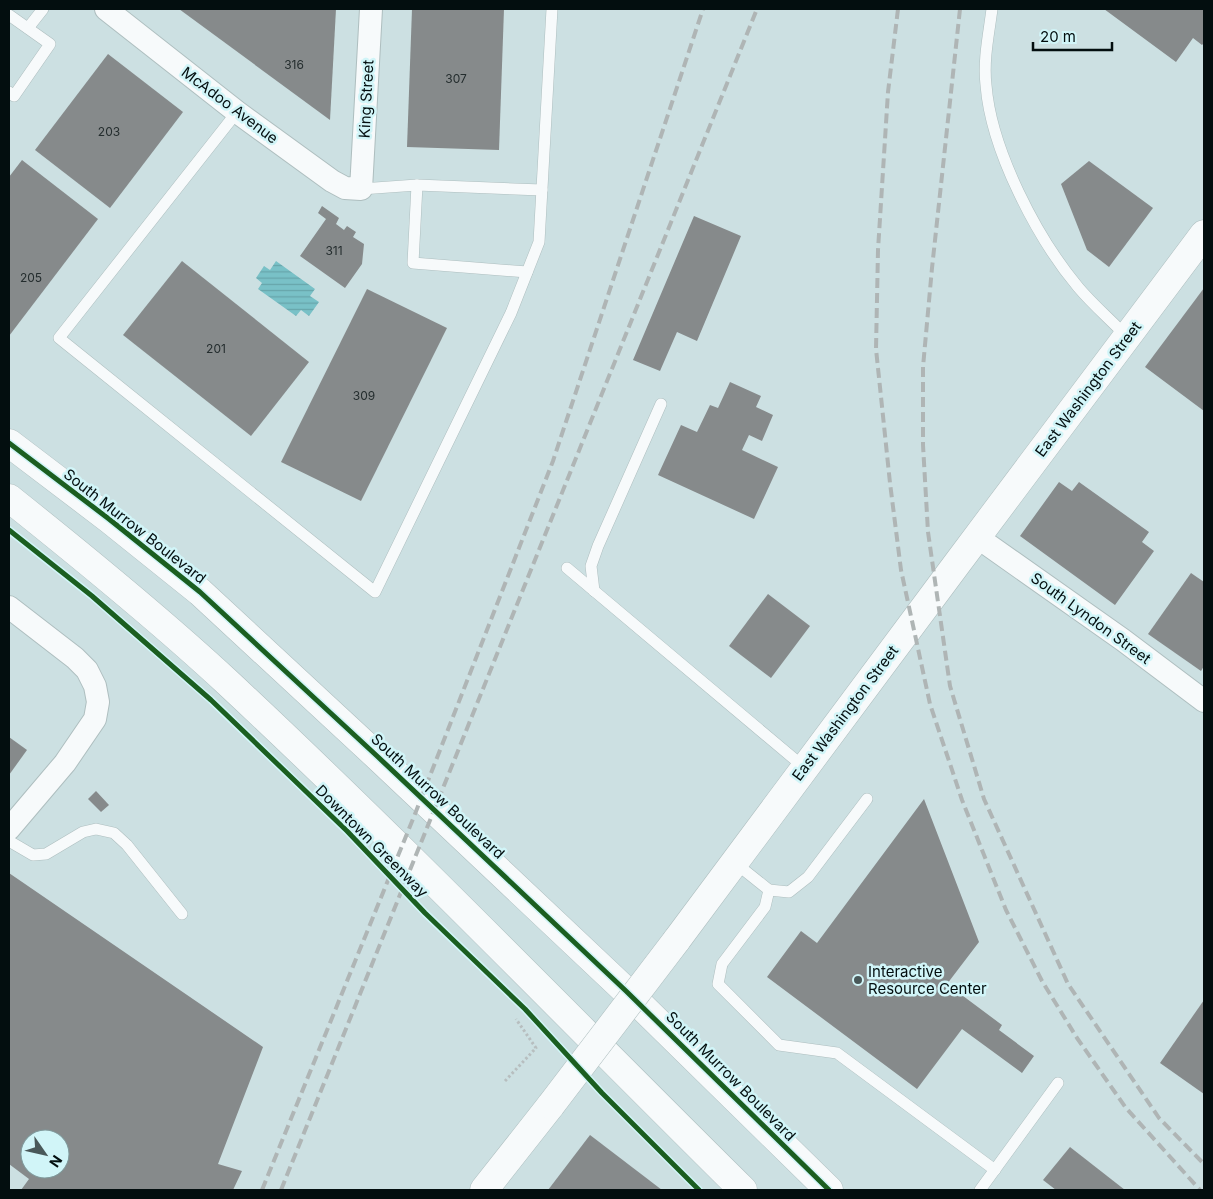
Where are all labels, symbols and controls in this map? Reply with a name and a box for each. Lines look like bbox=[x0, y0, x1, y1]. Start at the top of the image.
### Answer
scale bar bbox=[1033, 20, 1112, 52]
text: 20 m bbox=[1040, 27, 1076, 46]
house number: 316 bbox=[284, 57, 304, 72]
street label: King Street bbox=[354, 59, 378, 139]
street label: McAdoo Avenue bbox=[178, 62, 282, 148]
house number: 307 bbox=[445, 71, 467, 86]
house number: 203 bbox=[98, 124, 120, 139]
house number: 311 bbox=[325, 243, 343, 258]
house number: 205 bbox=[20, 270, 42, 285]
street label: East Washington Street bbox=[1031, 317, 1145, 460]
house number: 201 bbox=[206, 341, 226, 356]
house number: 309 bbox=[353, 388, 375, 403]
street label: South Murrow Boulevard bbox=[60, 464, 210, 588]
street label: South Lyndon Street bbox=[1027, 568, 1155, 668]
street label: East Washington Street bbox=[788, 641, 902, 784]
street label: South Murrow Boulevard bbox=[367, 729, 509, 863]
street label: Downtown Greenway bbox=[312, 781, 433, 902]
place label: Interactive Resource Center bbox=[868, 962, 987, 998]
marker: Interactive Resource Center bbox=[852, 974, 864, 986]
street label: South Murrow Boulevard bbox=[662, 1007, 800, 1145]
north arrow bbox=[20, 1129, 70, 1179]
text: N bbox=[46, 1152, 66, 1171]

